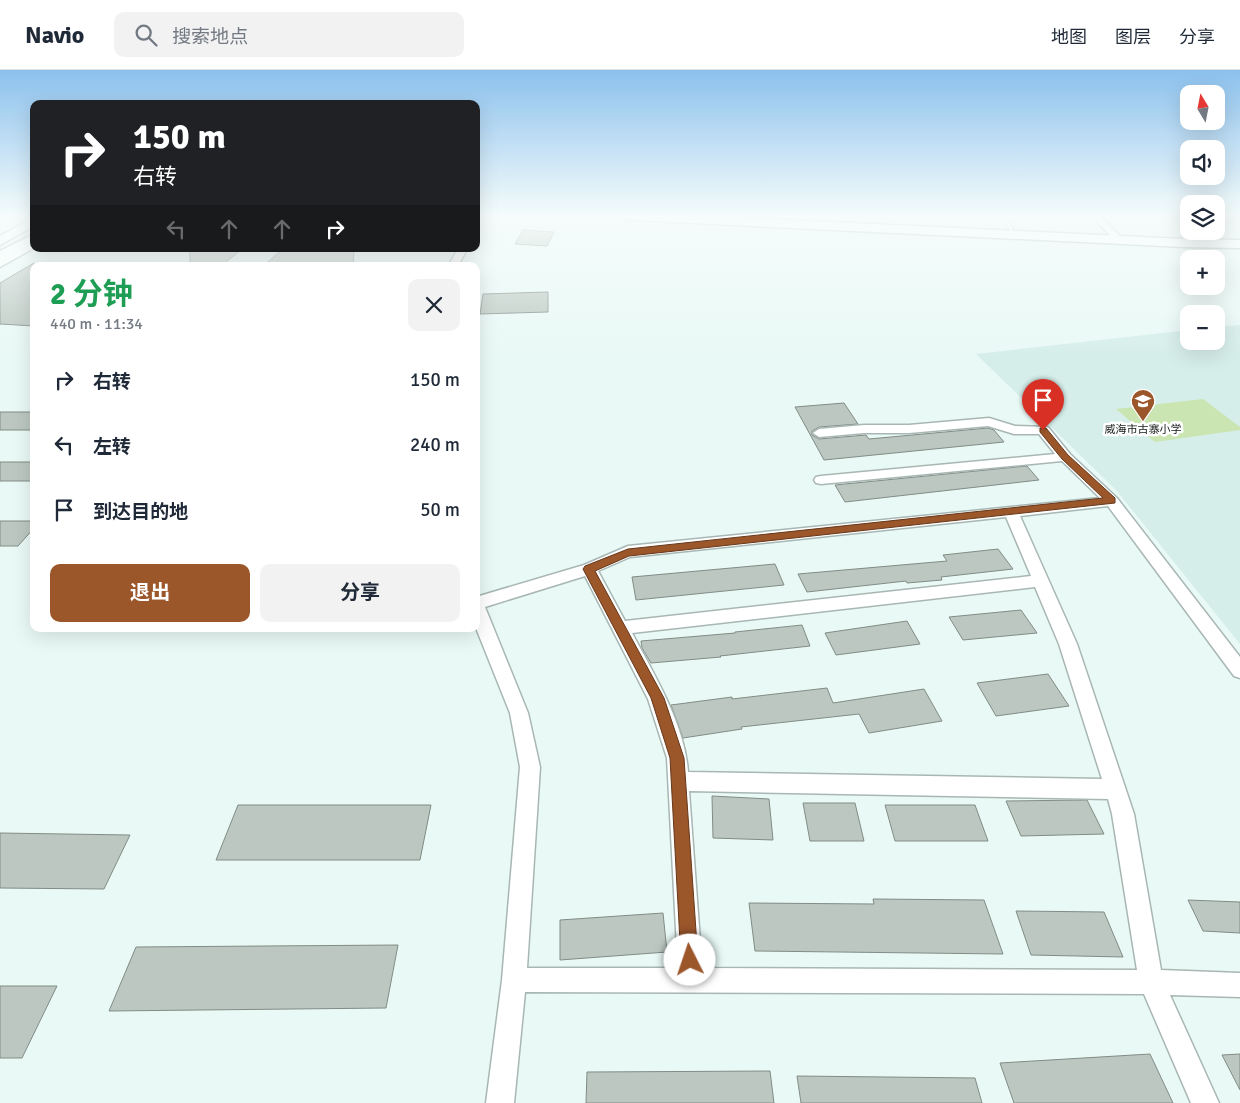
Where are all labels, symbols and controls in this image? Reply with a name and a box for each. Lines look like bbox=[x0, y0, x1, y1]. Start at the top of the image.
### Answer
search box bbox=[114, 12, 464, 57]
text: Navio bbox=[25, 20, 84, 50]
icon: search bbox=[132, 21, 160, 49]
text: 搜索地点 bbox=[172, 25, 248, 49]
text: 地图 bbox=[1051, 26, 1087, 48]
text: 图层 bbox=[1115, 26, 1151, 48]
text: 分享 bbox=[1179, 26, 1215, 48]
north arrow bbox=[1180, 85, 1225, 130]
map controls bbox=[1180, 85, 1225, 350]
text: 150 m bbox=[133, 115, 226, 158]
icon: right bbox=[50, 120, 115, 185]
button: sound bbox=[1180, 140, 1225, 185]
text: 右转 bbox=[133, 163, 177, 190]
button: layers bbox=[1180, 195, 1225, 240]
icon: left bbox=[162, 215, 190, 243]
icon: ahead bbox=[215, 215, 243, 243]
icon: ahead bbox=[268, 215, 296, 243]
icon: right bbox=[321, 215, 349, 243]
button: + bbox=[1180, 250, 1225, 295]
text: 2 分钟 bbox=[50, 276, 133, 313]
button: close bbox=[408, 279, 460, 331]
button: − bbox=[1180, 305, 1225, 350]
text: 440 m · 11:34 bbox=[50, 314, 143, 334]
icon: right bbox=[50, 366, 78, 394]
text: 150 m bbox=[410, 368, 460, 392]
text: 右转 bbox=[93, 370, 131, 394]
pin bbox=[1022, 379, 1064, 430]
icon: arrive bbox=[1029, 386, 1057, 414]
school or university icon: 威海市古寨小学 bbox=[1130, 388, 1156, 422]
place label: 威海市古寨小学 bbox=[1105, 423, 1182, 436]
icon: left bbox=[50, 431, 78, 459]
text: 240 m bbox=[410, 433, 460, 457]
text: 左转 bbox=[93, 435, 131, 459]
icon: arrive bbox=[50, 496, 78, 524]
text: 50 m bbox=[420, 498, 460, 522]
text: 到达目的地 bbox=[93, 500, 188, 524]
button: 退出 bbox=[50, 564, 250, 622]
button: 分享 bbox=[260, 564, 460, 622]
position arrow bbox=[663, 933, 715, 985]

